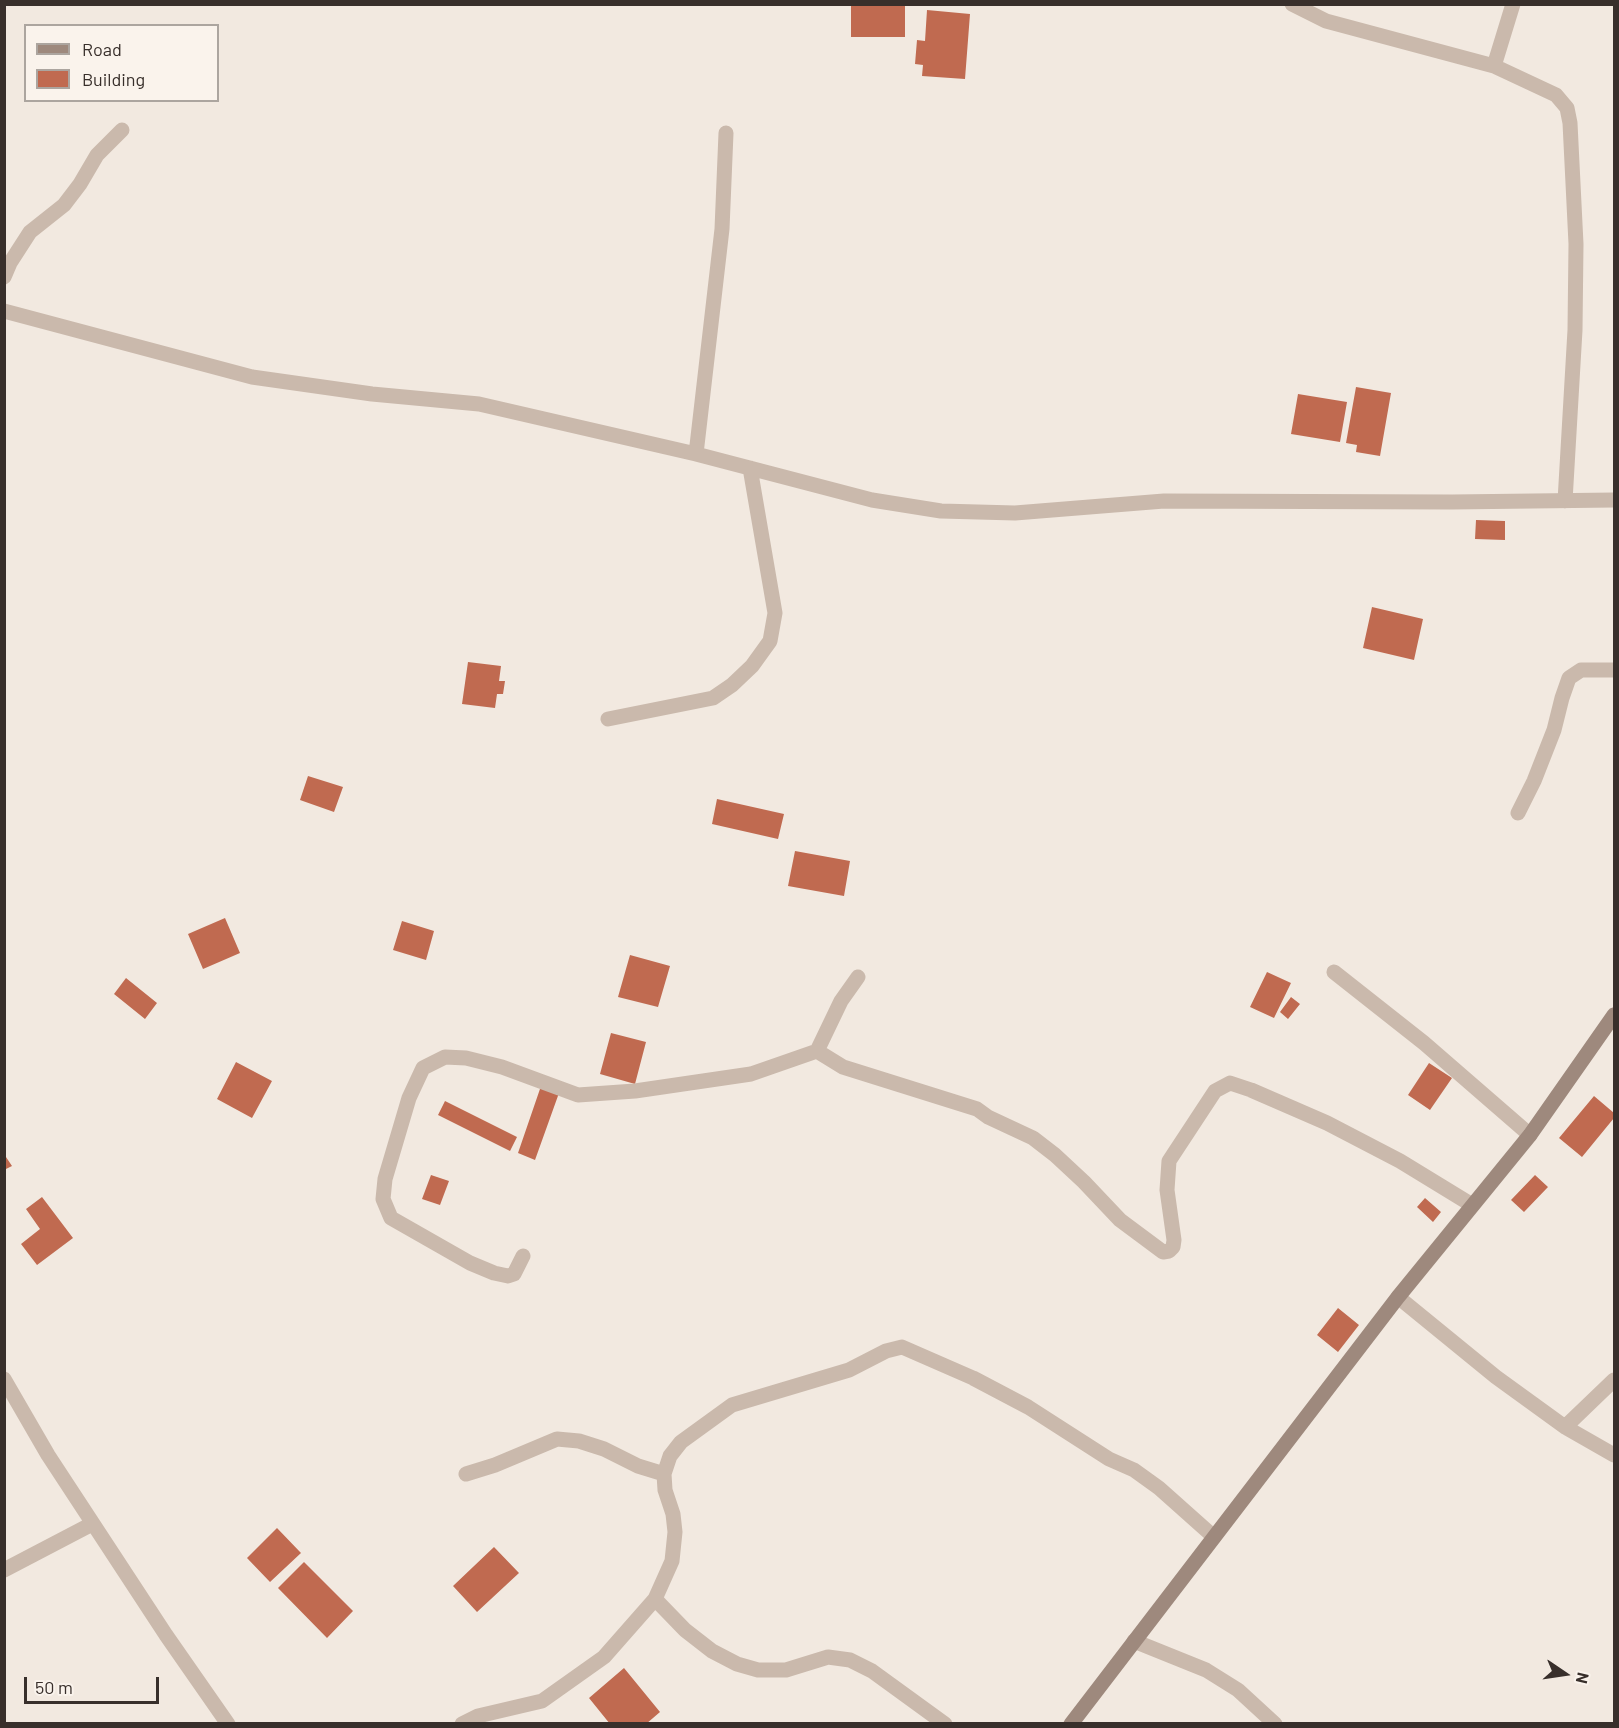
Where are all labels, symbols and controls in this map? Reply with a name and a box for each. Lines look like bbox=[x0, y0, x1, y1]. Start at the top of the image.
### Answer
legend bbox=[24, 24, 219, 102]
text: Road bbox=[82, 38, 122, 60]
text: Building bbox=[82, 68, 145, 90]
north arrow bbox=[1535, 1644, 1595, 1704]
scale bar bbox=[27, 1665, 162, 1703]
text: N bbox=[1573, 1671, 1593, 1685]
text: 50 m bbox=[35, 1676, 73, 1698]

